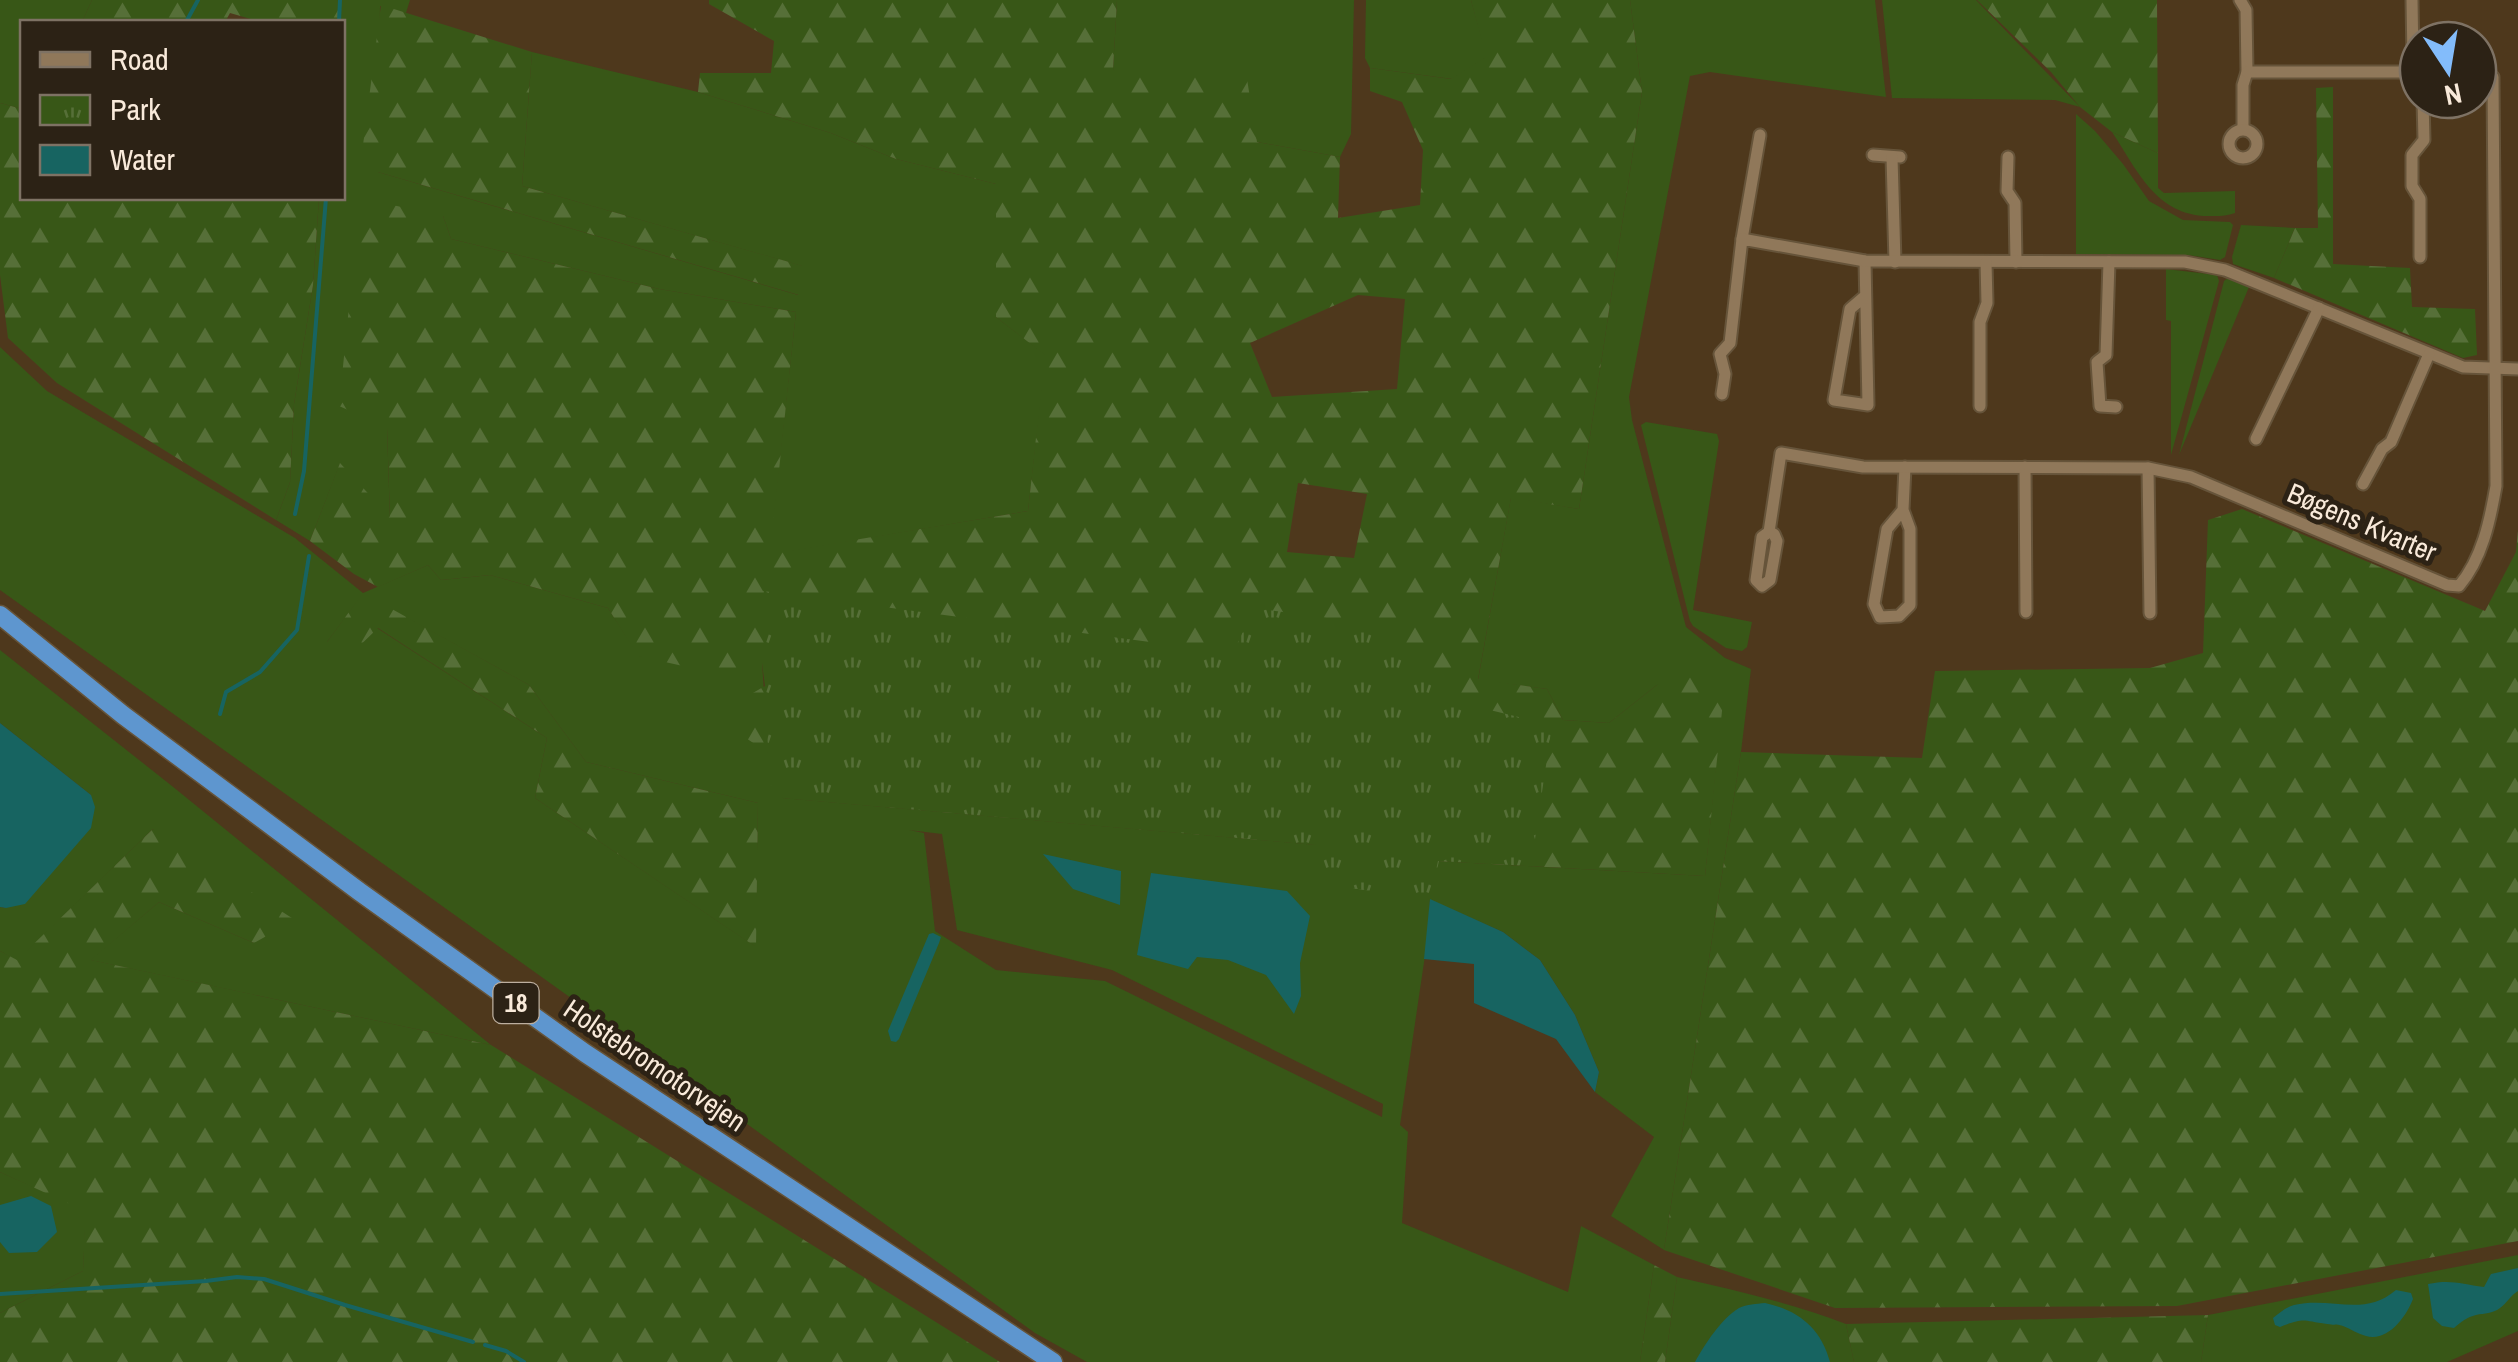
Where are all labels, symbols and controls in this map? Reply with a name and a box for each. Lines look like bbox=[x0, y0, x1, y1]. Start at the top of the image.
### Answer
legend bbox=[20, 20, 345, 200]
north arrow bbox=[2398, 20, 2498, 120]
text: Road bbox=[110, 39, 169, 79]
text: N bbox=[2441, 74, 2465, 115]
text: Park bbox=[110, 89, 161, 129]
text: Water bbox=[110, 139, 176, 179]
street label: Bøgens Kvarter bbox=[2282, 474, 2443, 571]
road number: 18 bbox=[494, 983, 538, 1023]
street label: Holstebromotorvejen bbox=[557, 990, 753, 1140]

